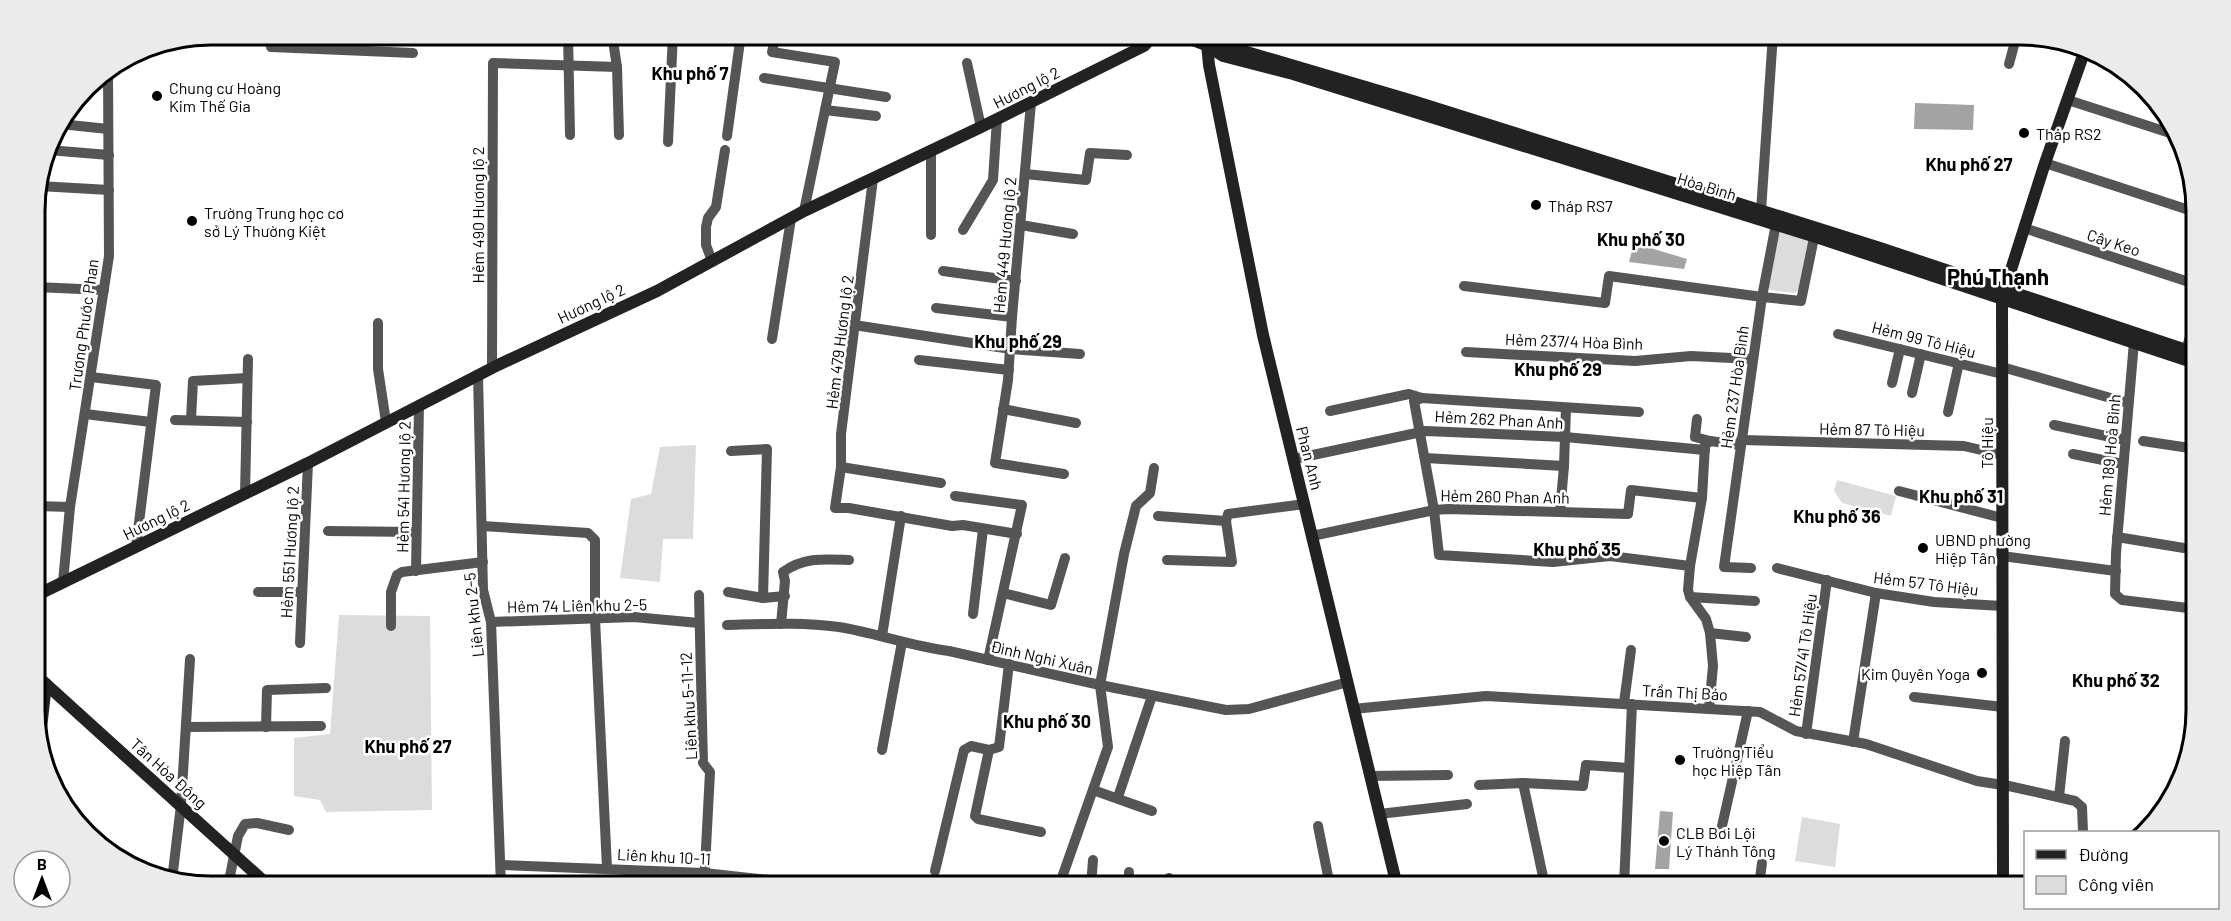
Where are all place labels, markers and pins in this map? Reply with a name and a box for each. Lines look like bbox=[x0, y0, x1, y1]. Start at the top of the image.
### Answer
place label: Chung cư Hoàng Kim Thế Gia bbox=[169, 78, 281, 115]
marker: Chung cư Hoàng Kim Thế Gia bbox=[150, 89, 164, 103]
place label: Tháp RS2 bbox=[2036, 124, 2102, 143]
marker: Tháp RS2 bbox=[2017, 126, 2031, 140]
place label: Tháp RS7 bbox=[1548, 196, 1613, 215]
marker: Tháp RS7 bbox=[1529, 198, 1543, 212]
place label: Trường Trung học cơ sở Lý Thường Kiệt bbox=[204, 203, 344, 240]
marker: Trường Trung học cơ sở Lý Thường Kiệt bbox=[185, 214, 199, 228]
place label: UBND phường Hiệp Tân bbox=[1935, 530, 2031, 567]
marker: UBND phường Hiệp Tân bbox=[1916, 541, 1930, 555]
place label: Kim Quyên Yoga bbox=[1861, 664, 1970, 683]
marker: Kim Quyên Yoga bbox=[1975, 666, 1989, 680]
place label: Trường Tiểu học Hiệp Tân bbox=[1692, 742, 1781, 779]
marker: Trường Tiểu học Hiệp Tân bbox=[1673, 753, 1687, 767]
place label: CLB Bơi Lội Lý Thánh Tông bbox=[1676, 823, 1776, 860]
marker: CLB Bơi Lội Lý Thánh Tông bbox=[1657, 834, 1671, 848]

